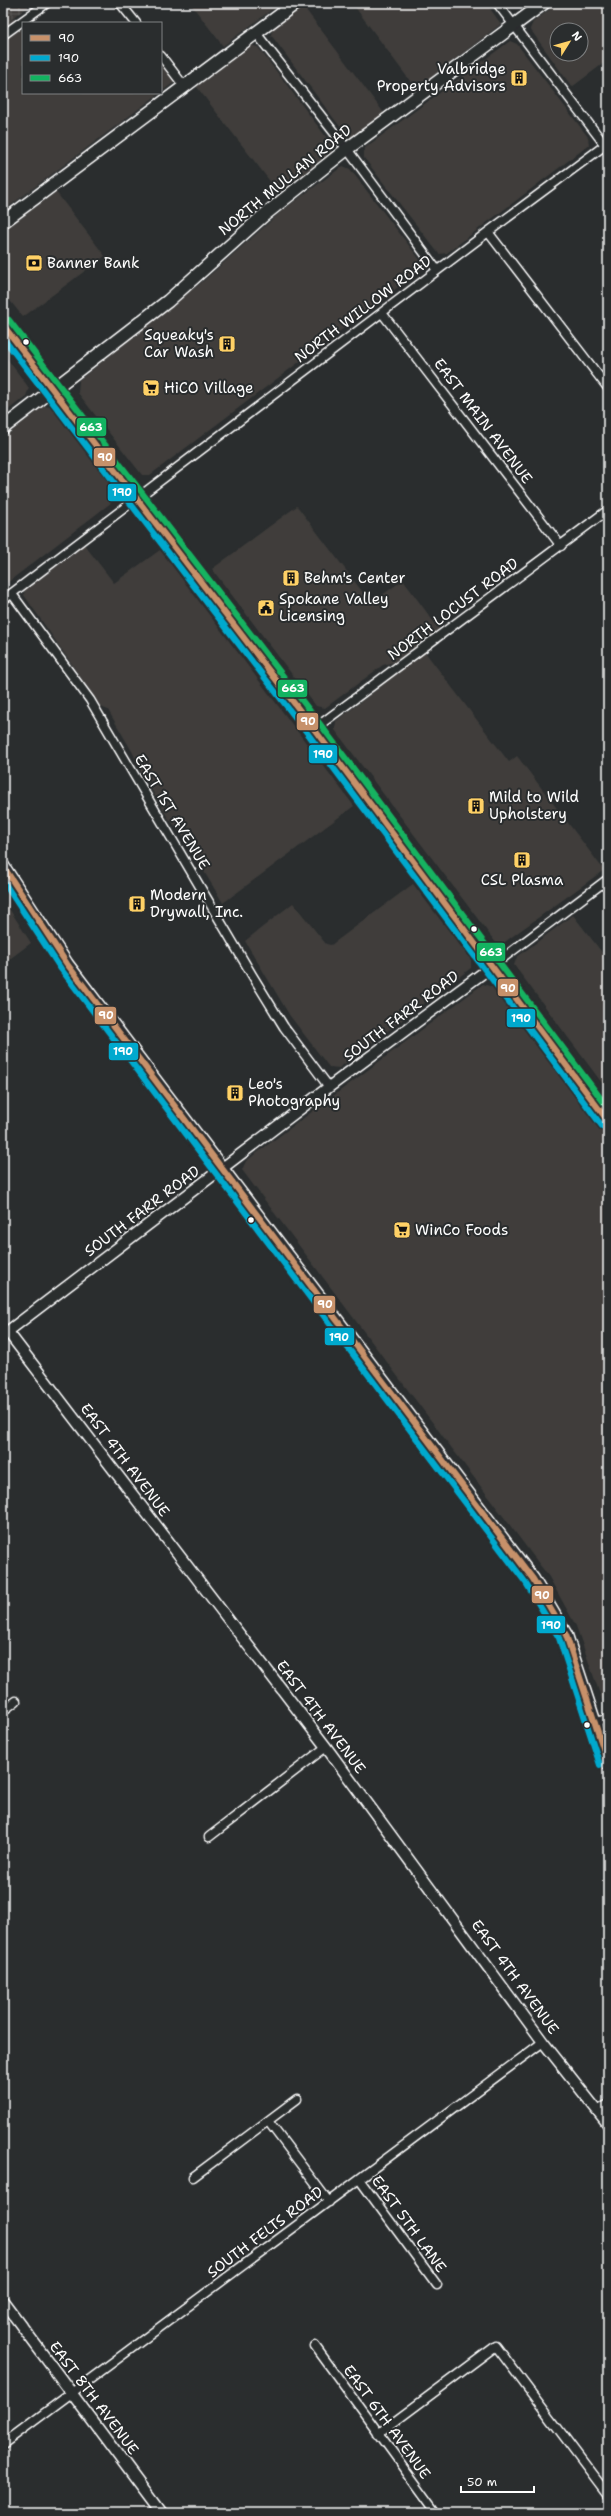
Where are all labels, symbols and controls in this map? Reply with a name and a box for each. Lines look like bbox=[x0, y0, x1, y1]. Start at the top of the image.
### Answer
legend bbox=[22, 22, 162, 94]
north arrow bbox=[549, 22, 589, 62]
text: N bbox=[568, 28, 585, 45]
text: 90 bbox=[58, 30, 75, 46]
text: 190 bbox=[58, 50, 79, 66]
place label: Valbridge Property Advisors bbox=[377, 59, 506, 96]
building icon: Valbridge Property Advisors bbox=[509, 68, 529, 88]
text: 663 bbox=[58, 70, 82, 86]
street label: NORTH MULLAN ROAD bbox=[214, 120, 356, 240]
street label: NORTH WILLOW ROAD bbox=[290, 251, 436, 367]
bank icon: Banner Bank bbox=[24, 253, 44, 273]
place label: Banner Bank bbox=[47, 253, 140, 273]
place label: Squeaky's Car Wash bbox=[144, 325, 214, 362]
building icon: Squeaky's Car Wash bbox=[217, 334, 237, 354]
unlabelled marker bbox=[21, 337, 31, 347]
street label: EAST MAIN AVENUE bbox=[429, 354, 537, 488]
supermarket icon: HiCO Village bbox=[141, 378, 161, 398]
place label: HiCO Village bbox=[164, 378, 254, 398]
line badge: 663 bbox=[76, 417, 107, 437]
text: 663 bbox=[80, 420, 103, 435]
line badge: 90 bbox=[93, 447, 116, 467]
text: 90 bbox=[97, 450, 113, 465]
line badge: 190 bbox=[107, 483, 137, 502]
text: 190 bbox=[112, 485, 132, 500]
street label: NORTH LOCUST ROAD bbox=[384, 553, 523, 665]
building icon: Behm's Center bbox=[281, 568, 301, 588]
place label: Behm's Center bbox=[304, 568, 406, 588]
place label: Spokane Valley Licensing bbox=[279, 589, 389, 626]
public building icon: Spokane Valley Licensing bbox=[256, 598, 276, 618]
line badge: 663 bbox=[277, 679, 308, 698]
text: 663 bbox=[282, 681, 305, 696]
line badge: 90 bbox=[296, 712, 319, 731]
text: 90 bbox=[300, 714, 316, 729]
line badge: 190 bbox=[308, 744, 338, 764]
text: 190 bbox=[313, 747, 333, 762]
street label: EAST 1ST AVENUE bbox=[130, 751, 214, 873]
place label: Mild to Wild Upholstery bbox=[489, 787, 579, 824]
building icon: Mild to Wild Upholstery bbox=[466, 796, 486, 816]
building icon: CSL Plasma bbox=[512, 850, 532, 870]
place label: CSL Plasma bbox=[481, 870, 564, 890]
place label: Modern Drywall, Inc. bbox=[150, 885, 243, 922]
building icon: Modern Drywall, Inc. bbox=[127, 894, 147, 914]
unlabelled marker bbox=[469, 924, 479, 934]
line badge: 663 bbox=[476, 942, 506, 962]
text: 663 bbox=[480, 945, 503, 960]
street label: SOUTH FARR ROAD bbox=[339, 966, 463, 1066]
line badge: 90 bbox=[497, 978, 519, 997]
text: 90 bbox=[500, 981, 516, 996]
line badge: 90 bbox=[94, 1006, 117, 1025]
text: 90 bbox=[98, 1008, 114, 1023]
line badge: 190 bbox=[506, 1008, 536, 1028]
text: 190 bbox=[511, 1011, 531, 1026]
line badge: 190 bbox=[108, 1042, 139, 1061]
text: 190 bbox=[113, 1044, 133, 1059]
place label: Leo's Photography bbox=[248, 1074, 340, 1111]
building icon: Leo's Photography bbox=[225, 1083, 245, 1103]
street label: SOUTH FARR ROAD bbox=[80, 1161, 204, 1261]
unlabelled marker bbox=[246, 1215, 256, 1225]
supermarket icon: WinCo Foods bbox=[392, 1220, 412, 1240]
place label: WinCo Foods bbox=[415, 1220, 508, 1240]
line badge: 90 bbox=[313, 1295, 336, 1314]
text: 90 bbox=[317, 1297, 333, 1312]
line badge: 190 bbox=[324, 1327, 355, 1346]
text: 190 bbox=[329, 1330, 349, 1345]
street label: EAST 4TH AVENUE bbox=[76, 1399, 174, 1521]
line badge: 90 bbox=[531, 1585, 554, 1604]
text: 90 bbox=[534, 1588, 550, 1603]
line badge: 190 bbox=[536, 1615, 566, 1634]
text: 190 bbox=[541, 1618, 561, 1633]
street label: EAST 4TH AVENUE bbox=[272, 1656, 370, 1778]
unlabelled marker bbox=[582, 1720, 592, 1730]
street label: EAST 4TH AVENUE bbox=[467, 1916, 563, 2038]
street label: EAST 5TH LANE bbox=[367, 2171, 451, 2277]
street label: SOUTH FELTS ROAD bbox=[203, 2182, 327, 2282]
street label: EAST 8TH AVENUE bbox=[45, 2337, 143, 2459]
street label: EAST 6TH AVENUE bbox=[339, 2361, 435, 2483]
scale bar bbox=[461, 2468, 534, 2494]
text: 50 m bbox=[467, 2474, 497, 2490]

